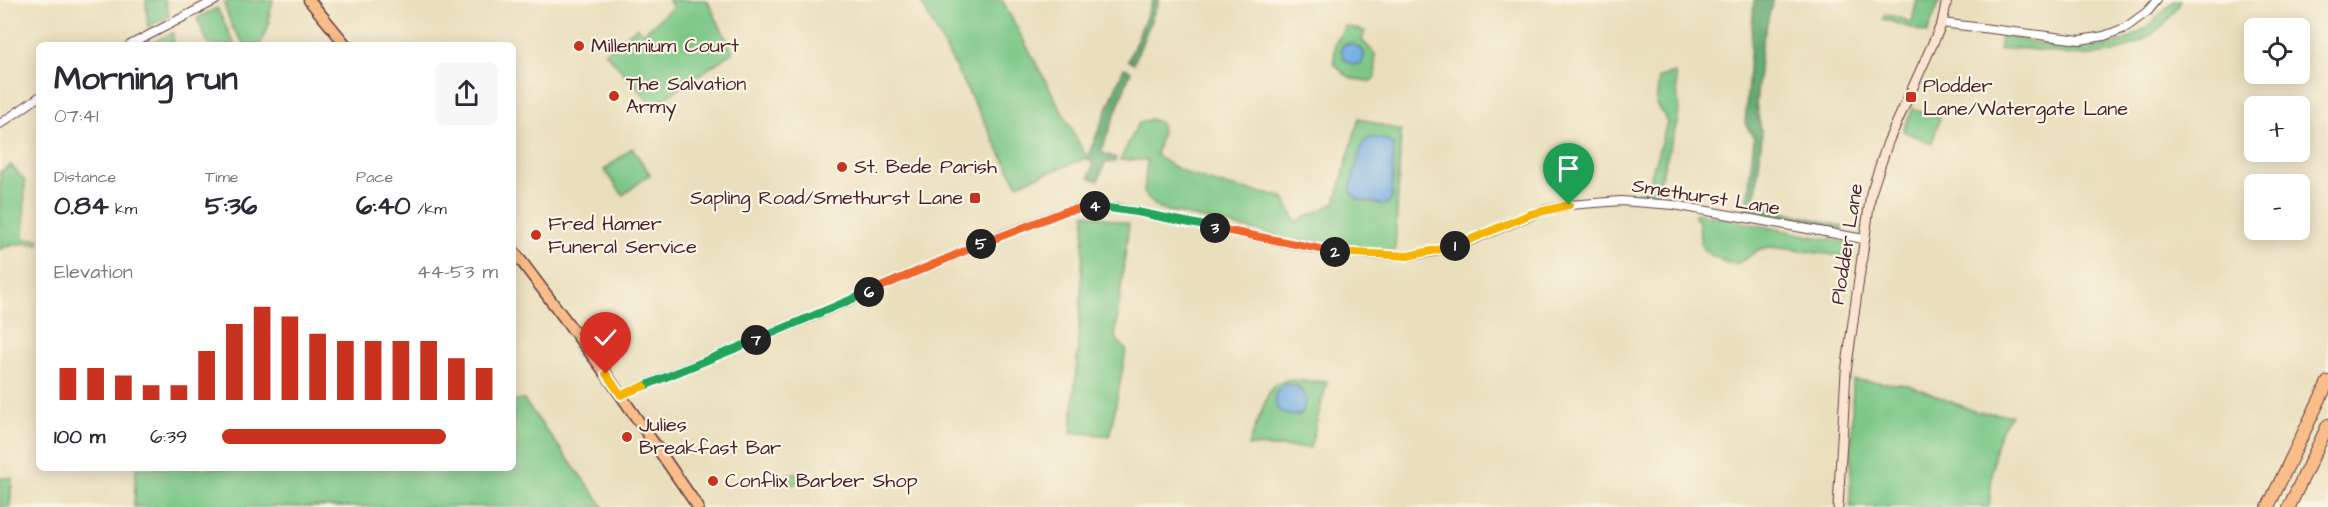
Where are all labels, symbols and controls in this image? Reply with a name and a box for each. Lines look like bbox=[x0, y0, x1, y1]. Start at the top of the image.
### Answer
map controls bbox=[2244, 18, 2310, 240]
button: locate bbox=[2244, 18, 2310, 84]
place label: Millennium Court bbox=[591, 32, 739, 60]
marker: Millennium Court bbox=[572, 39, 586, 53]
text: Morning run bbox=[54, 56, 238, 102]
button: share bbox=[435, 62, 498, 125]
place label: The Salvation Army bbox=[626, 70, 746, 122]
place label: Plodder Lane/Watergate Lane bbox=[1923, 72, 2128, 124]
marker: The Salvation Army bbox=[607, 89, 621, 103]
marker: Plodder Lane/Watergate Lane bbox=[1904, 90, 1918, 104]
button: + bbox=[2244, 96, 2310, 162]
text: 07:41 bbox=[54, 102, 98, 130]
pin bbox=[1543, 143, 1594, 205]
icon: arrive bbox=[1552, 152, 1585, 185]
place label: St. Bede Parish bbox=[854, 153, 997, 181]
marker: St. Bede Parish bbox=[835, 160, 849, 174]
text: Distance bbox=[54, 166, 116, 188]
text: Time bbox=[205, 166, 239, 188]
text: Pace bbox=[356, 166, 393, 188]
street label: Smethurst Lane bbox=[1630, 171, 1782, 223]
button: − bbox=[2244, 174, 2310, 240]
street label: Plodder Lane bbox=[1824, 181, 1870, 307]
place label: Sapling Road/Smethurst Lane bbox=[690, 184, 963, 213]
text: 0.84 bbox=[54, 188, 109, 224]
text: 5:36 bbox=[205, 188, 257, 224]
text: 6:40 bbox=[356, 188, 411, 224]
marker: Sapling Road/Smethurst Lane bbox=[968, 191, 982, 205]
pin: 4 bbox=[1080, 191, 1110, 221]
text: 4 bbox=[1090, 195, 1100, 217]
text: km bbox=[109, 198, 137, 220]
text: /km bbox=[411, 198, 447, 220]
place label: Fred Hamer Funeral Service bbox=[548, 210, 697, 261]
pin: 3 bbox=[1200, 213, 1230, 243]
text: 3 bbox=[1211, 217, 1219, 239]
marker: Fred Hamer Funeral Service bbox=[529, 228, 543, 242]
pin: 5 bbox=[966, 229, 996, 259]
pin: 1 bbox=[1440, 231, 1470, 261]
text: 5 bbox=[975, 233, 987, 255]
text: 1 bbox=[1454, 235, 1456, 257]
pin: 2 bbox=[1320, 237, 1350, 267]
text: 2 bbox=[1330, 241, 1340, 263]
text: Elevation bbox=[54, 258, 133, 286]
text: 44–53 m bbox=[417, 258, 498, 286]
pin: 6 bbox=[854, 277, 884, 307]
text: 6 bbox=[864, 281, 874, 303]
pin bbox=[580, 312, 631, 374]
icon: check bbox=[589, 321, 622, 354]
pin: 7 bbox=[741, 325, 771, 355]
text: 7 bbox=[751, 329, 761, 351]
place label: Julies Breakfast Bar bbox=[639, 411, 781, 462]
text: 100 m bbox=[54, 423, 105, 451]
text: 6:39 bbox=[150, 423, 187, 451]
marker: Julies Breakfast Bar bbox=[620, 430, 634, 444]
place label: Conflix Barber Shop bbox=[725, 467, 918, 495]
marker: Conflix Barber Shop bbox=[706, 474, 720, 488]

